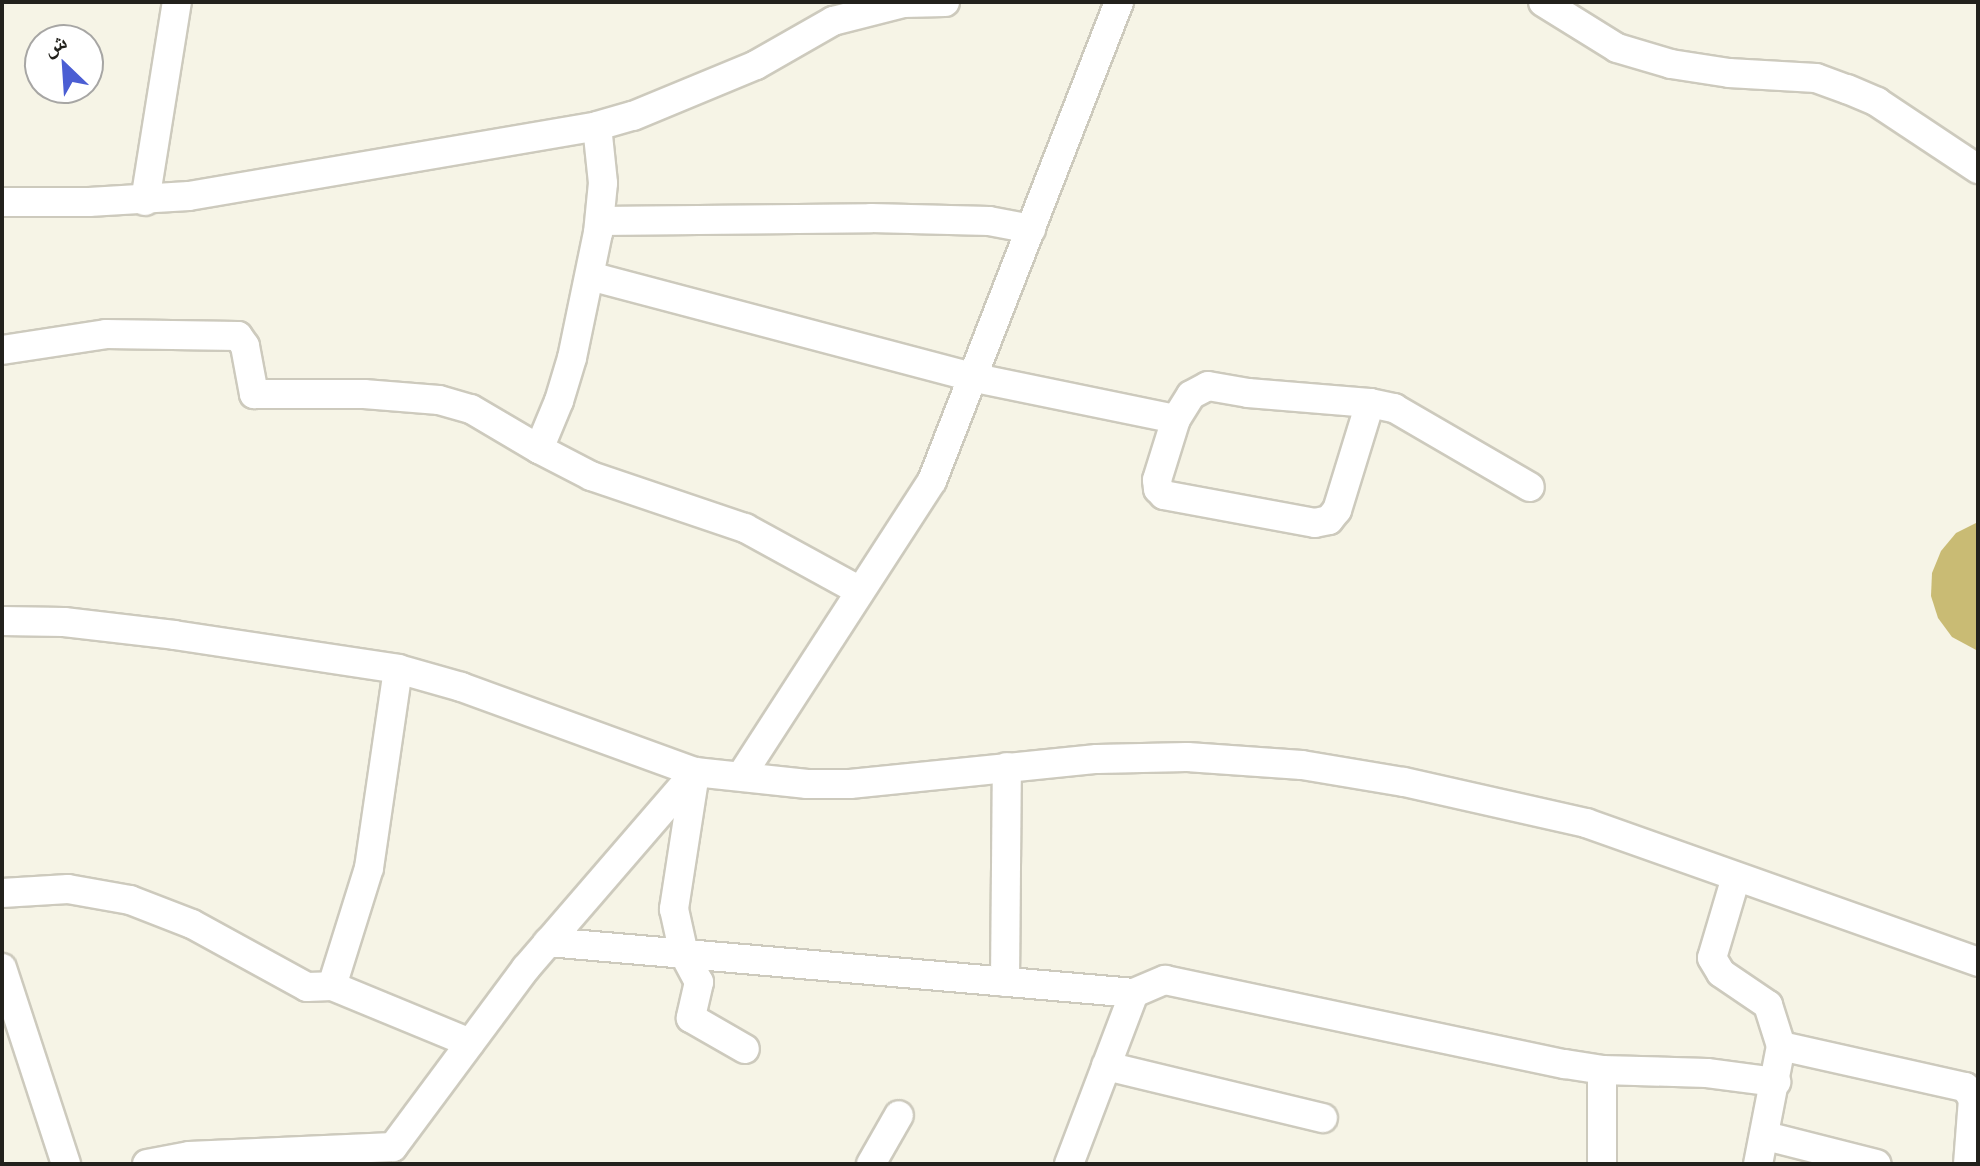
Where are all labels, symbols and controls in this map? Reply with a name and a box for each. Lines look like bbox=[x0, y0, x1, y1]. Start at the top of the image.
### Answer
north arrow bbox=[24, 24, 104, 104]
text: ش bbox=[38, 26, 72, 63]

